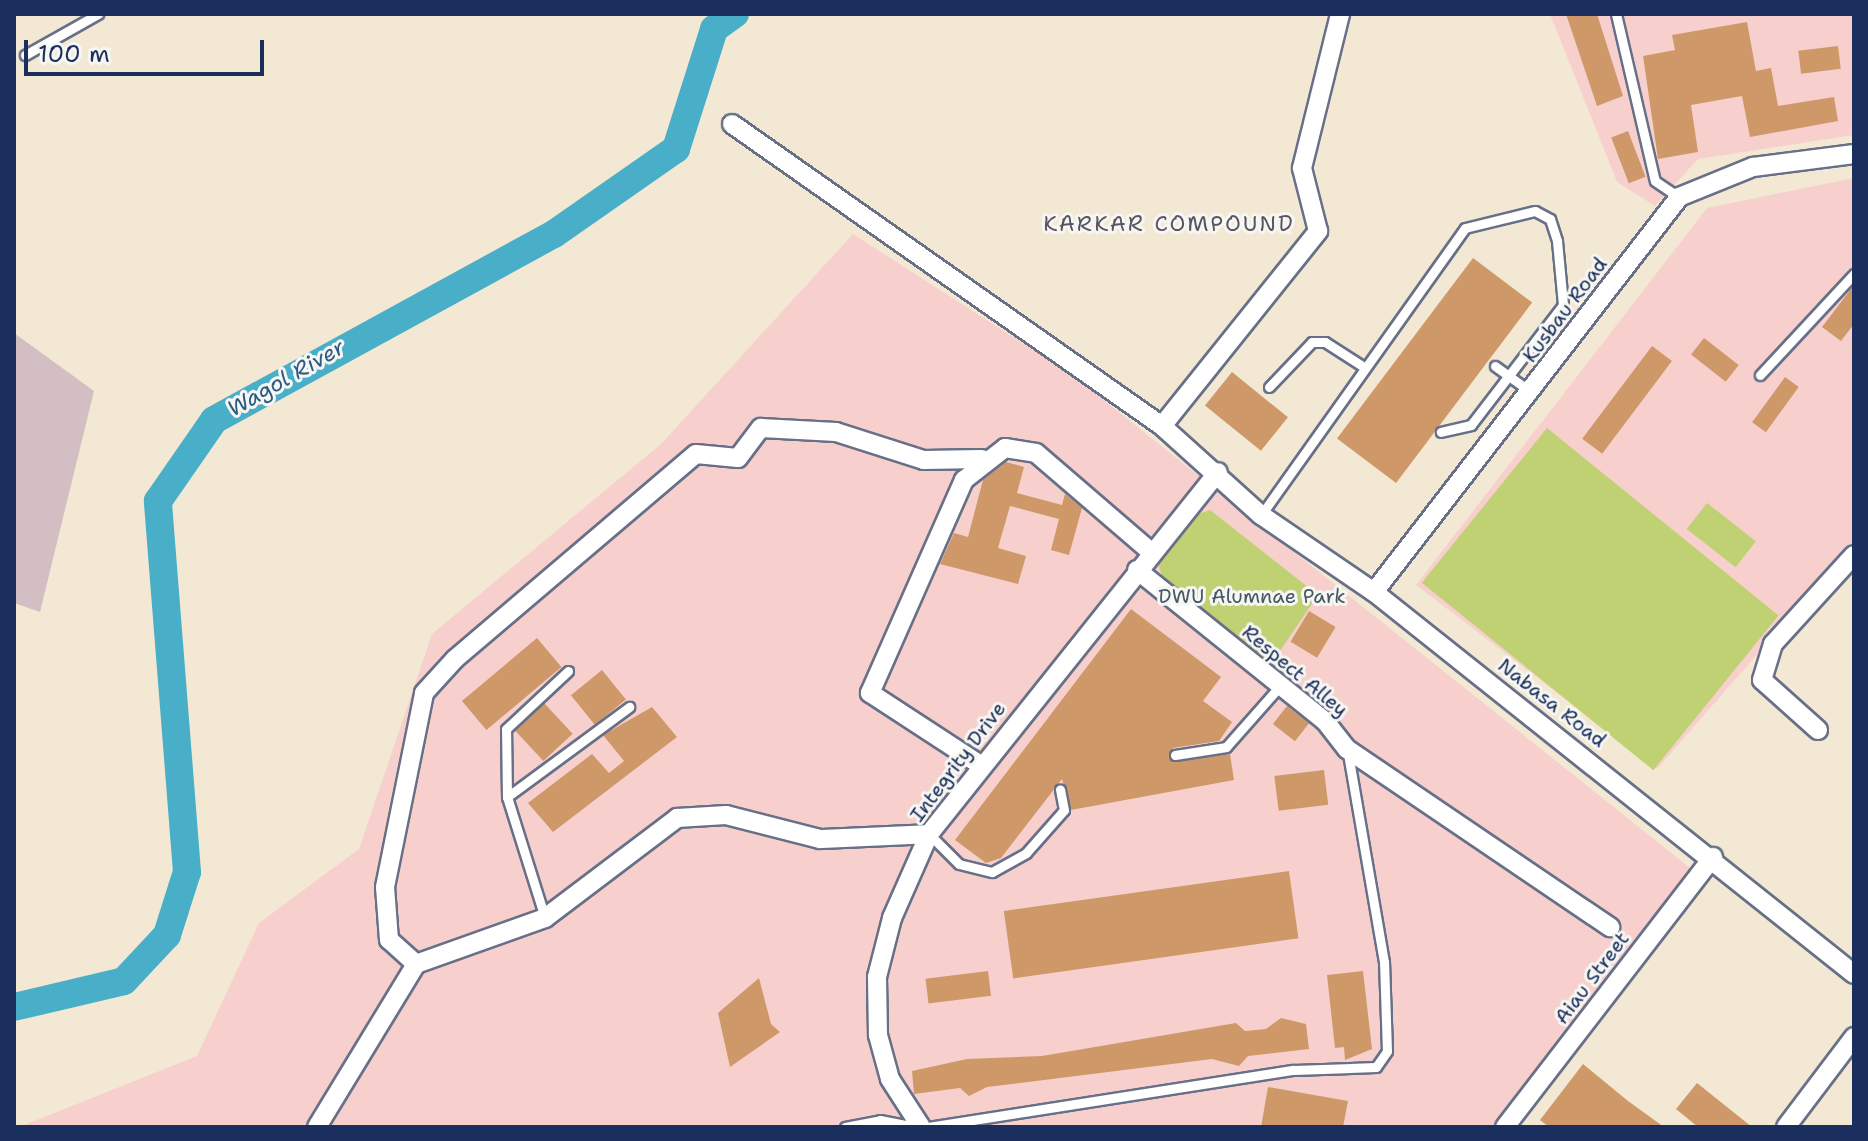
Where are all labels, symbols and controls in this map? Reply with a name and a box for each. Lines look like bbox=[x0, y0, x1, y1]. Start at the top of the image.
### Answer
scale bar bbox=[28, 24, 268, 74]
text: 100 m bbox=[38, 38, 110, 70]
district label: KARKAR COMPOUND bbox=[1043, 211, 1295, 237]
street label: Kusbau Road bbox=[1518, 253, 1612, 367]
water label: Wagol River bbox=[223, 334, 349, 422]
park label: DWU Alumnae Park bbox=[1158, 584, 1346, 608]
street label: Respect Alley bbox=[1237, 620, 1353, 722]
street label: Nabasa Road bbox=[1493, 653, 1611, 753]
street label: Integrity Drive bbox=[905, 697, 1011, 827]
street label: Aiau Street bbox=[1550, 927, 1634, 1029]

